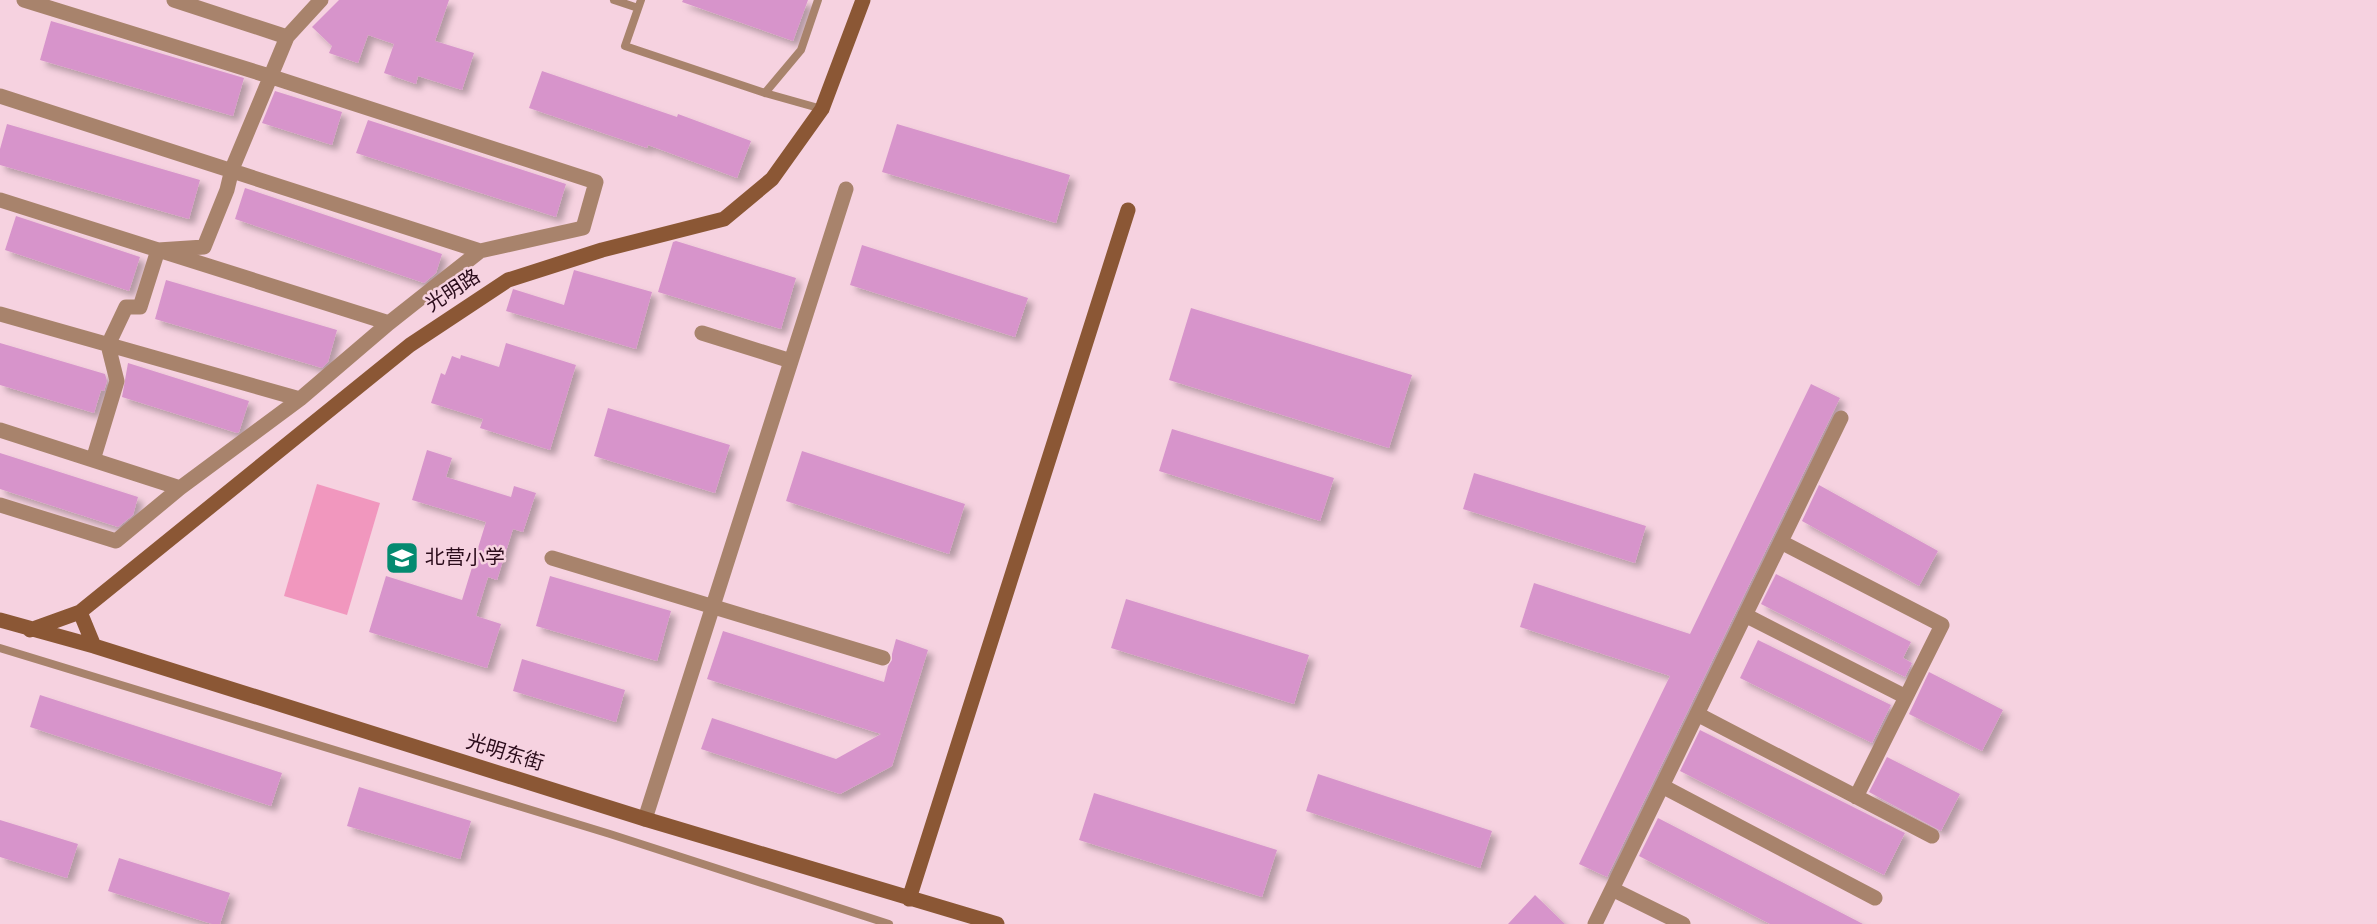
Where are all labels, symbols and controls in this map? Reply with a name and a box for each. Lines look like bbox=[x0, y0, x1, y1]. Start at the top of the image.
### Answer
street label: 光明路 bbox=[420, 263, 486, 319]
school or university icon: 北营小学 bbox=[384, 540, 420, 576]
place label: 北营小学 bbox=[425, 544, 505, 572]
street label: 光明东街 bbox=[463, 728, 547, 778]

